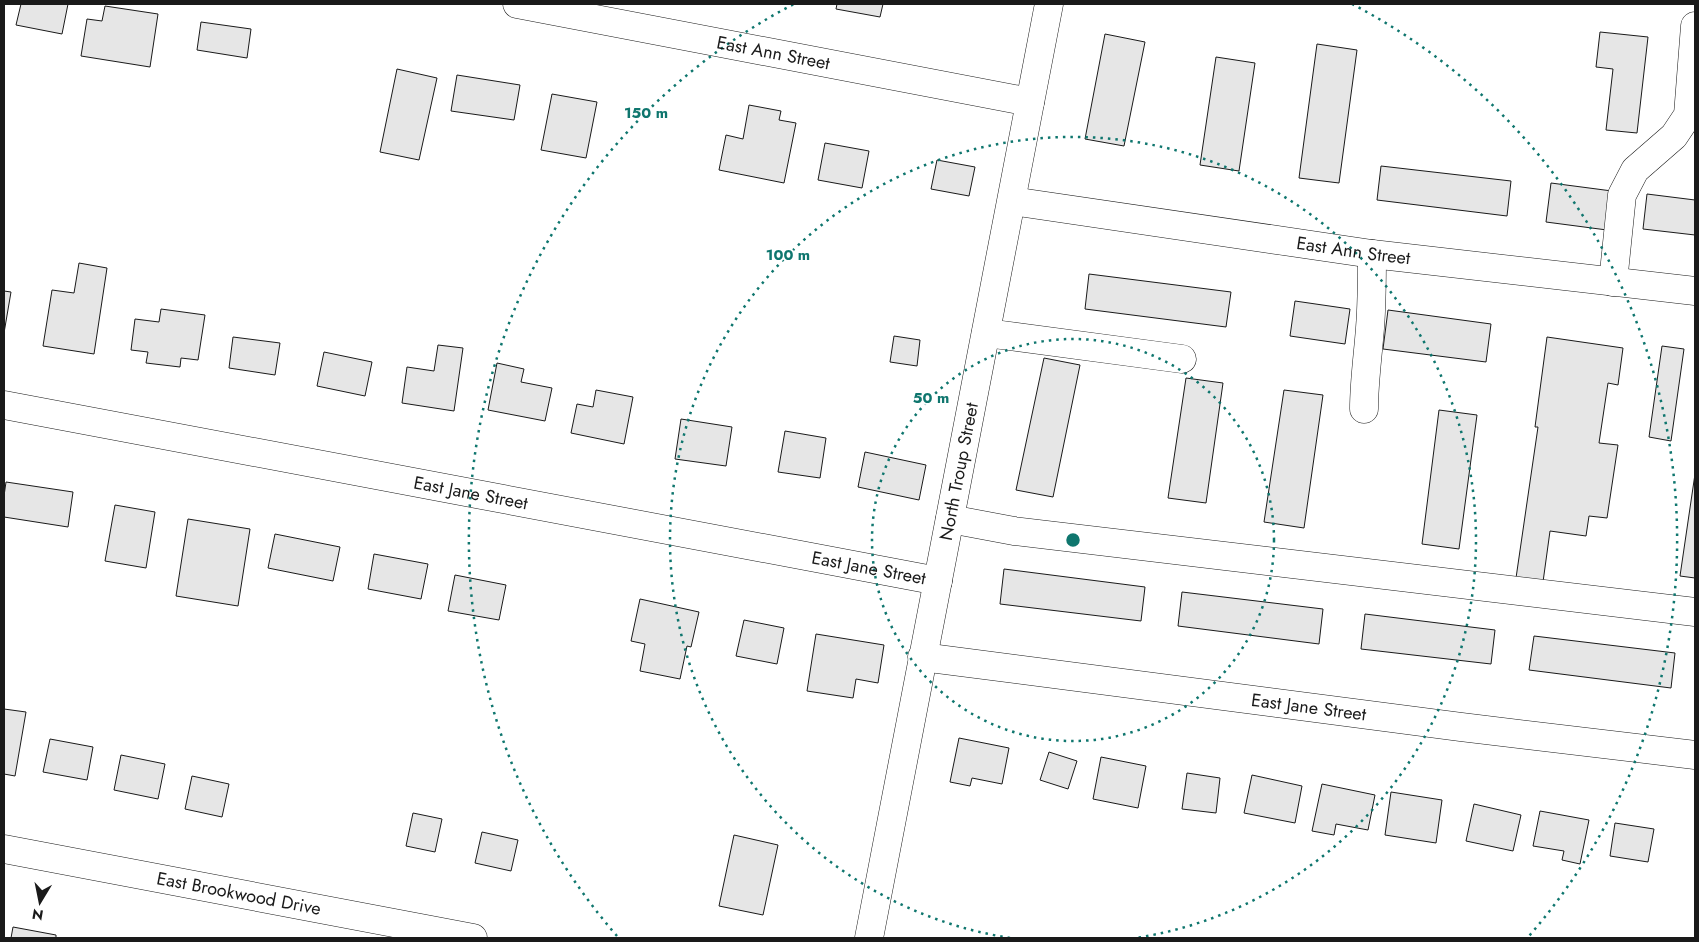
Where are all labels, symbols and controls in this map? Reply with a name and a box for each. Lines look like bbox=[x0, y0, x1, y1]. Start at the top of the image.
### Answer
street label: East Ann Street bbox=[715, 29, 833, 77]
text: 150 m bbox=[624, 102, 668, 124]
street label: East Ann Street bbox=[1295, 230, 1412, 271]
text: 100 m bbox=[766, 244, 810, 266]
text: 50 m bbox=[913, 387, 949, 409]
street label: North Troup Street bbox=[933, 400, 985, 543]
street label: East Jane Street bbox=[412, 469, 531, 517]
centre of rings bbox=[1064, 531, 1082, 549]
street label: East Jane Street bbox=[810, 544, 929, 592]
street label: East Jane Street bbox=[1250, 687, 1368, 728]
street label: East Brookwood Drive bbox=[154, 865, 323, 922]
north arrow bbox=[15, 877, 65, 927]
text: N bbox=[31, 904, 45, 926]

